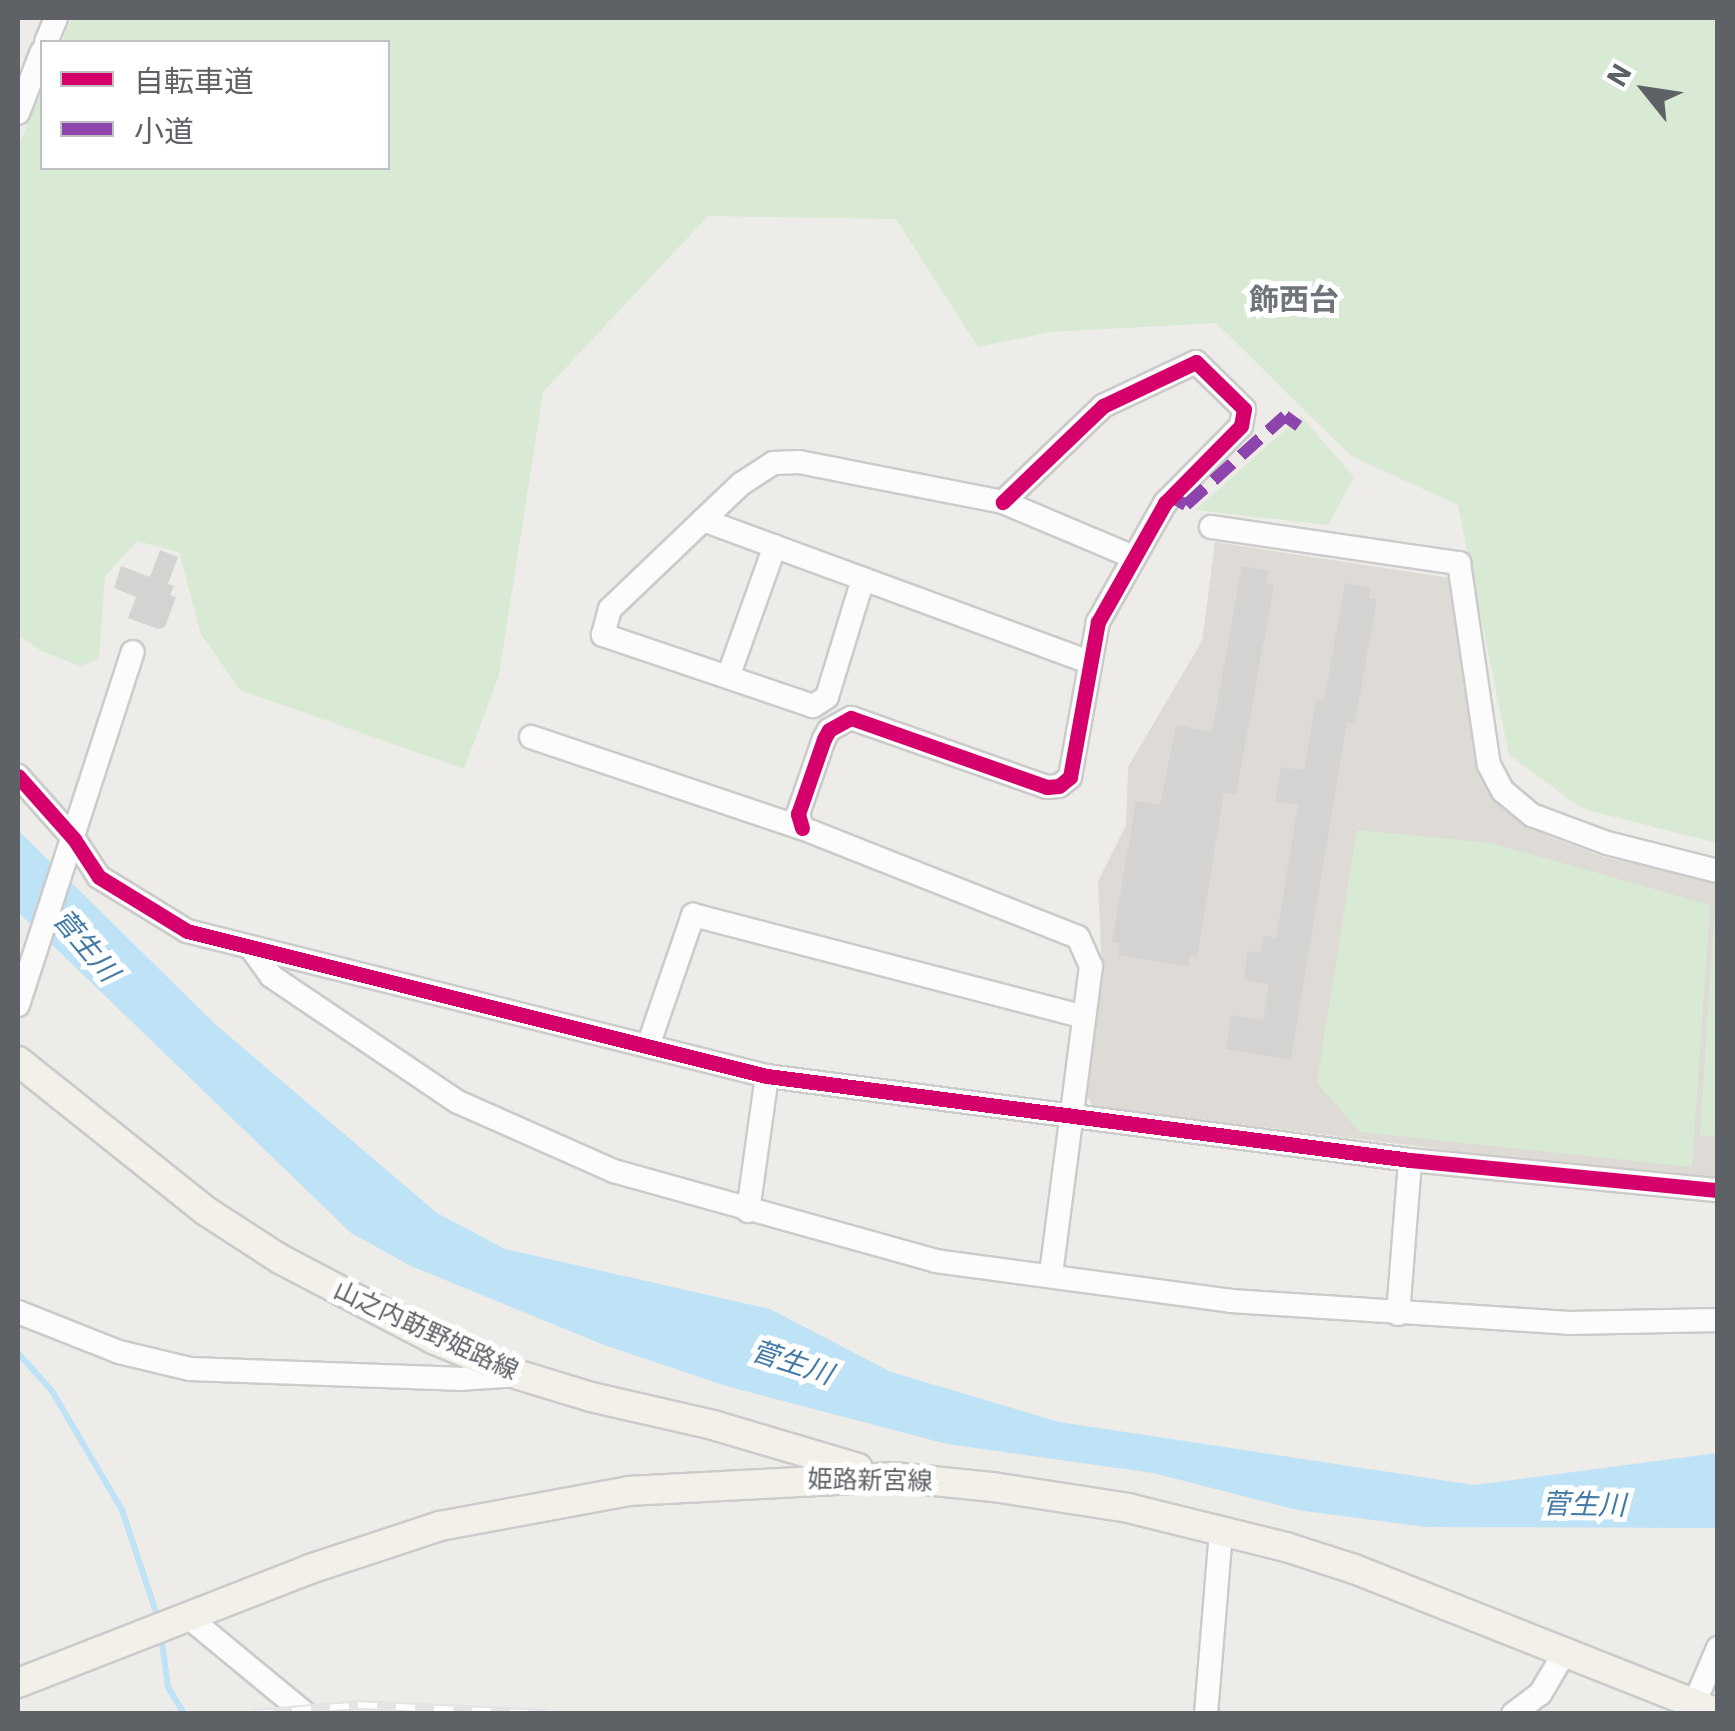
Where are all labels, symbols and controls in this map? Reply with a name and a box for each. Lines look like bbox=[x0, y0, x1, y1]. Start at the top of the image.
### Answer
legend bbox=[40, 40, 390, 170]
north arrow bbox=[1595, 40, 1695, 140]
text: N bbox=[1597, 57, 1640, 93]
text: 自転車道 bbox=[134, 61, 254, 100]
text: 小道 bbox=[134, 111, 194, 150]
district label: 飾西台 bbox=[1249, 281, 1339, 317]
water label: 菅生川 bbox=[46, 902, 126, 988]
street label: 山之内莇野姫路線 bbox=[329, 1274, 523, 1386]
water label: 菅生川 bbox=[747, 1333, 837, 1391]
street label: 姫路新宮線 bbox=[807, 1464, 933, 1496]
water label: 菅生川 bbox=[1542, 1486, 1626, 1522]

